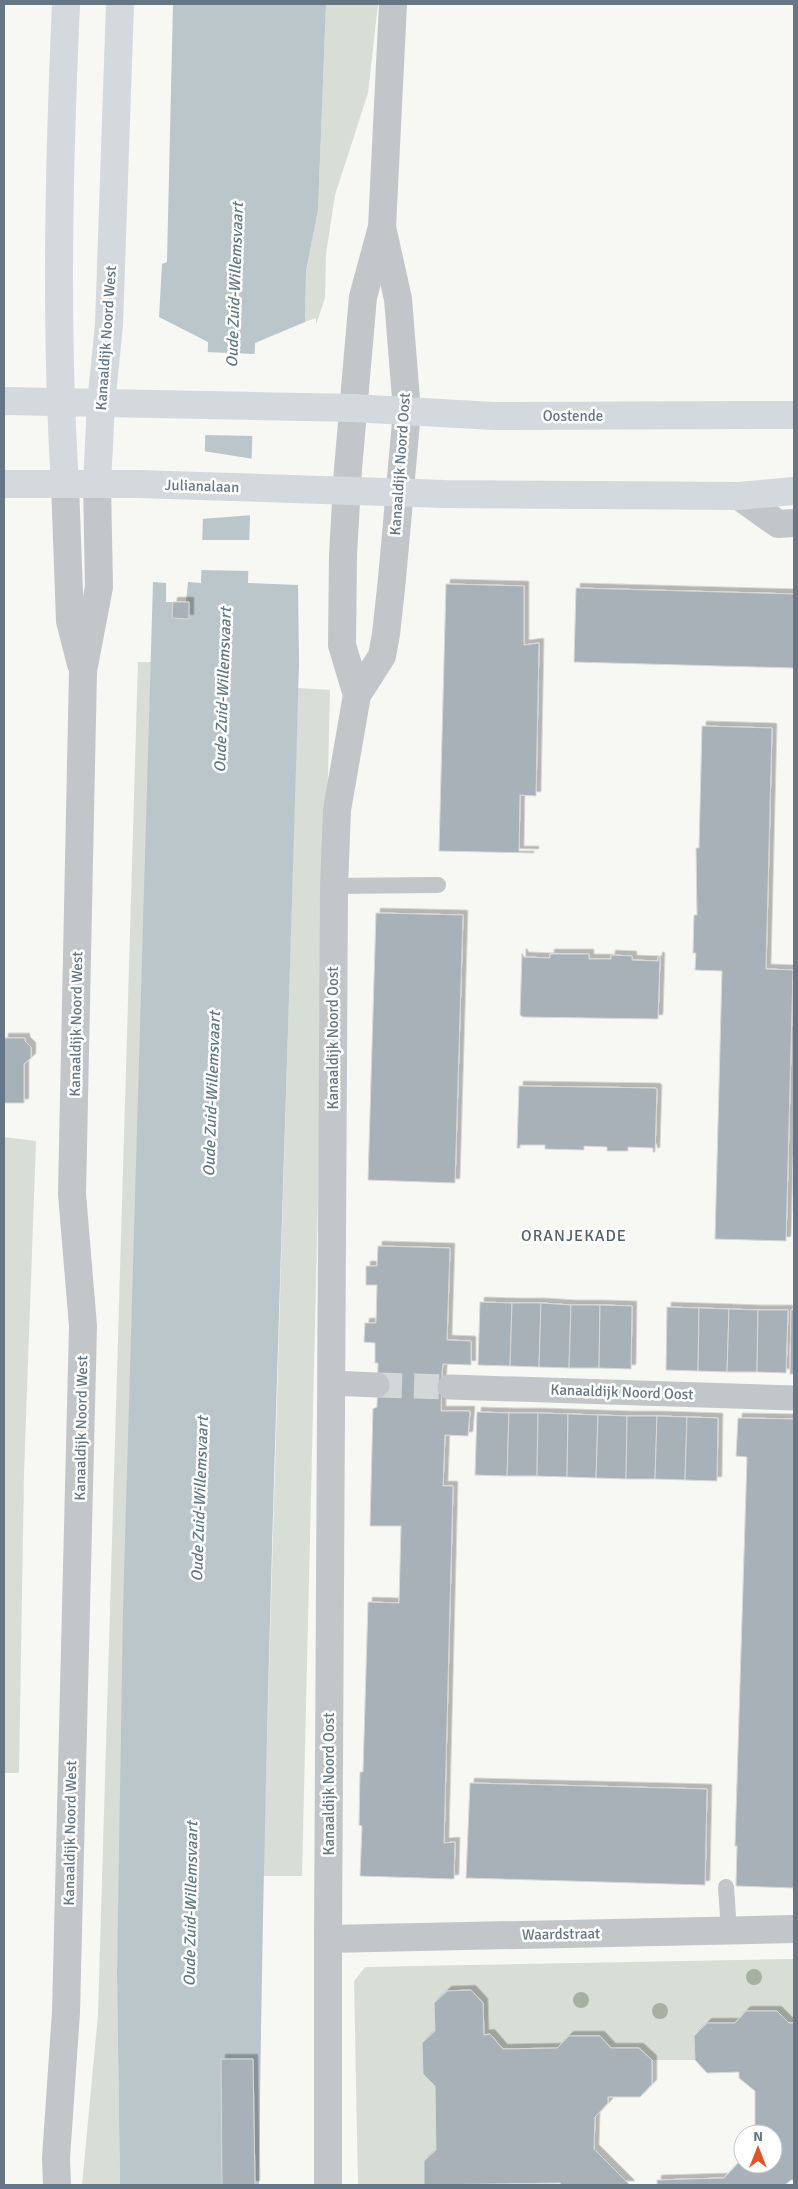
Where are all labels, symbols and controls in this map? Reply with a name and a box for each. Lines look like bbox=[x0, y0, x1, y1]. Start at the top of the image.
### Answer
water label: Oude Zuid-Willemsvaart bbox=[222, 200, 248, 368]
street label: Kanaaldijk Noord West bbox=[92, 265, 120, 411]
street label: Kanaaldijk Noord Oost bbox=[386, 392, 414, 536]
street label: Oostende bbox=[543, 407, 603, 425]
street label: Julianalaan bbox=[164, 476, 240, 496]
water label: Oude Zuid-Willemsvaart bbox=[210, 605, 236, 773]
street label: Kanaaldijk Noord West bbox=[66, 951, 86, 1097]
street label: Kanaaldijk Noord Oost bbox=[324, 966, 342, 1110]
water label: Oude Zuid-Willemsvaart bbox=[199, 1009, 225, 1177]
district label: ORANJEKADE bbox=[521, 1226, 627, 1246]
street label: Kanaaldijk Noord West bbox=[71, 1355, 91, 1501]
street label: Kanaaldijk Noord Oost bbox=[550, 1381, 694, 1403]
water label: Oude Zuid-Willemsvaart bbox=[187, 1414, 213, 1582]
street label: Kanaaldijk Noord Oost bbox=[320, 1712, 338, 1856]
street label: Kanaaldijk Noord West bbox=[60, 1760, 80, 1906]
water label: Oude Zuid-Willemsvaart bbox=[180, 1819, 202, 1987]
street label: Waardstraat bbox=[522, 1924, 600, 1944]
north arrow bbox=[733, 2124, 783, 2174]
text: N bbox=[753, 2128, 763, 2145]

